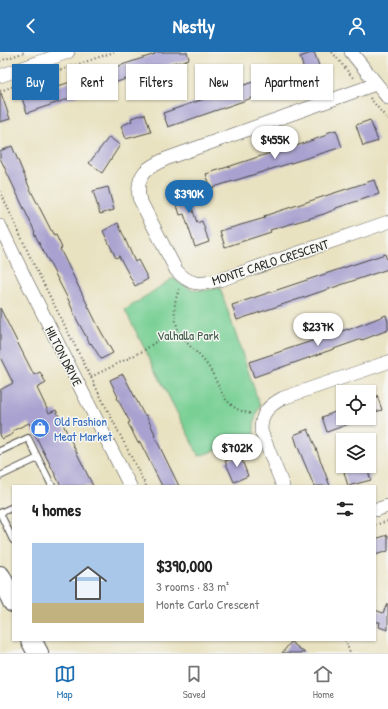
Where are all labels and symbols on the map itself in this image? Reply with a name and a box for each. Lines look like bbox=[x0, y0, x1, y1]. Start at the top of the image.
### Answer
pin: $455K bbox=[247, 126, 303, 160]
pin: $390K bbox=[161, 180, 217, 214]
street label: MONTE CARLO CRESCENT bbox=[209, 234, 332, 289]
pin: $237K bbox=[290, 313, 346, 347]
street label: HILTON DRIVE bbox=[41, 323, 87, 389]
park label: Valhalla Park bbox=[157, 326, 220, 344]
place label: Old Fashion Meat Market bbox=[54, 412, 113, 445]
shop icon: Old Fashion Meat Market bbox=[29, 417, 51, 439]
pin: $702K bbox=[209, 434, 265, 468]

